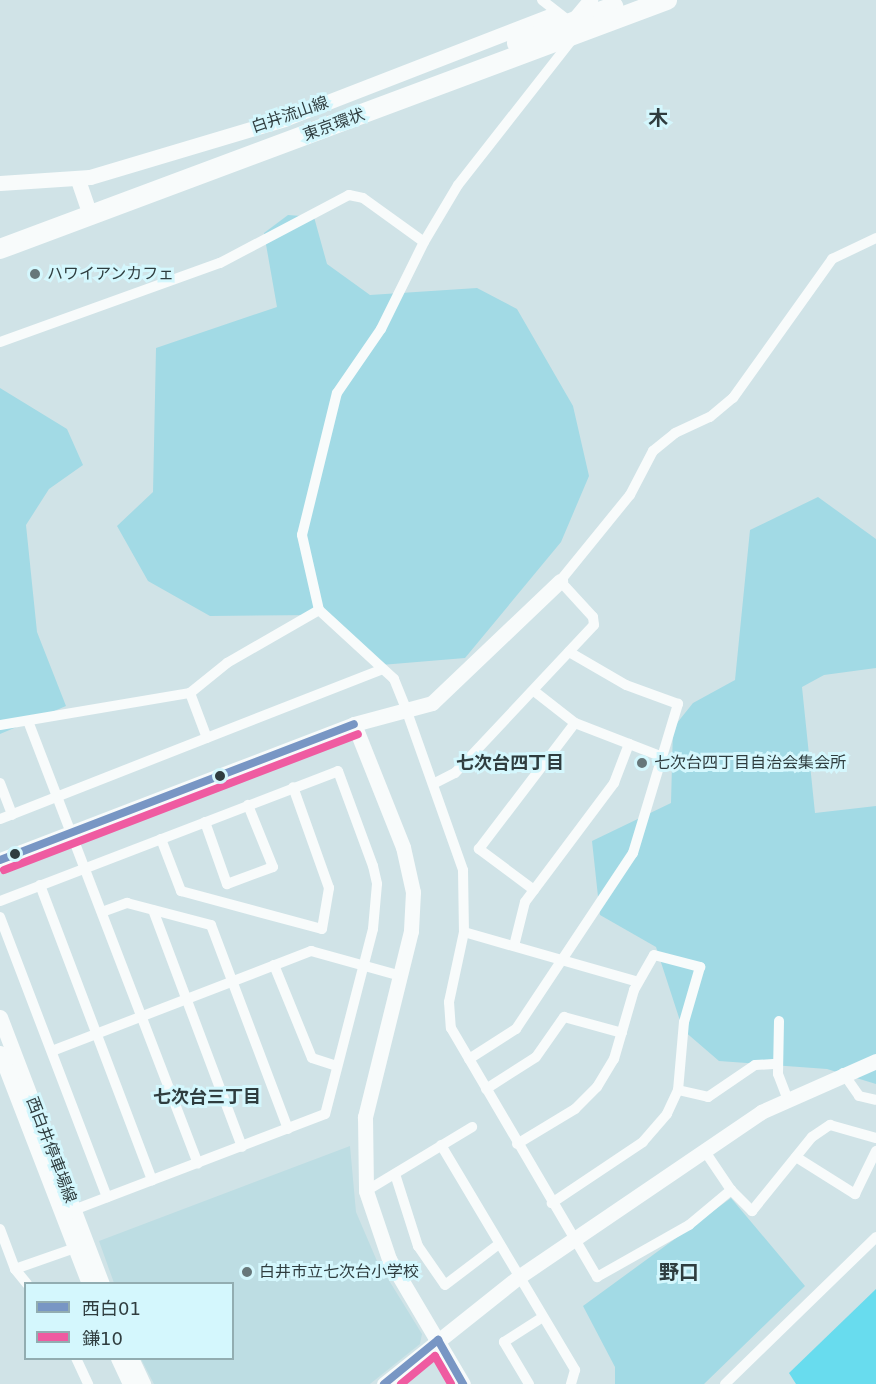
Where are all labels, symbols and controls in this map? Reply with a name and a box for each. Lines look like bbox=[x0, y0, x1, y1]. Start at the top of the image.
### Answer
street label: 白井流山線 bbox=[249, 93, 331, 137]
street label: 東京環状 bbox=[301, 105, 367, 145]
district label: 木 bbox=[648, 106, 668, 130]
place label: ハワイアンカフェ bbox=[47, 264, 175, 284]
marker: ハワイアンカフェ bbox=[28, 267, 42, 281]
district label: 七次台四丁目 bbox=[456, 752, 564, 774]
place label: 七次台四丁目自治会集会所 bbox=[654, 753, 846, 773]
marker: 七次台四丁目自治会集会所 bbox=[635, 756, 649, 770]
unlabelled marker bbox=[214, 770, 226, 782]
unlabelled marker bbox=[9, 848, 21, 860]
district label: 七次台三丁目 bbox=[153, 1086, 261, 1108]
street label: 西白井停車場線 bbox=[22, 1094, 80, 1206]
district label: 野口 bbox=[659, 1260, 699, 1284]
place label: 白井市立七次台小学校 bbox=[259, 1262, 419, 1282]
marker: 白井市立七次台小学校 bbox=[240, 1265, 254, 1279]
legend bbox=[24, 1282, 234, 1360]
text: 西白01 bbox=[82, 1298, 141, 1319]
text: 鎌10 bbox=[82, 1328, 123, 1349]

